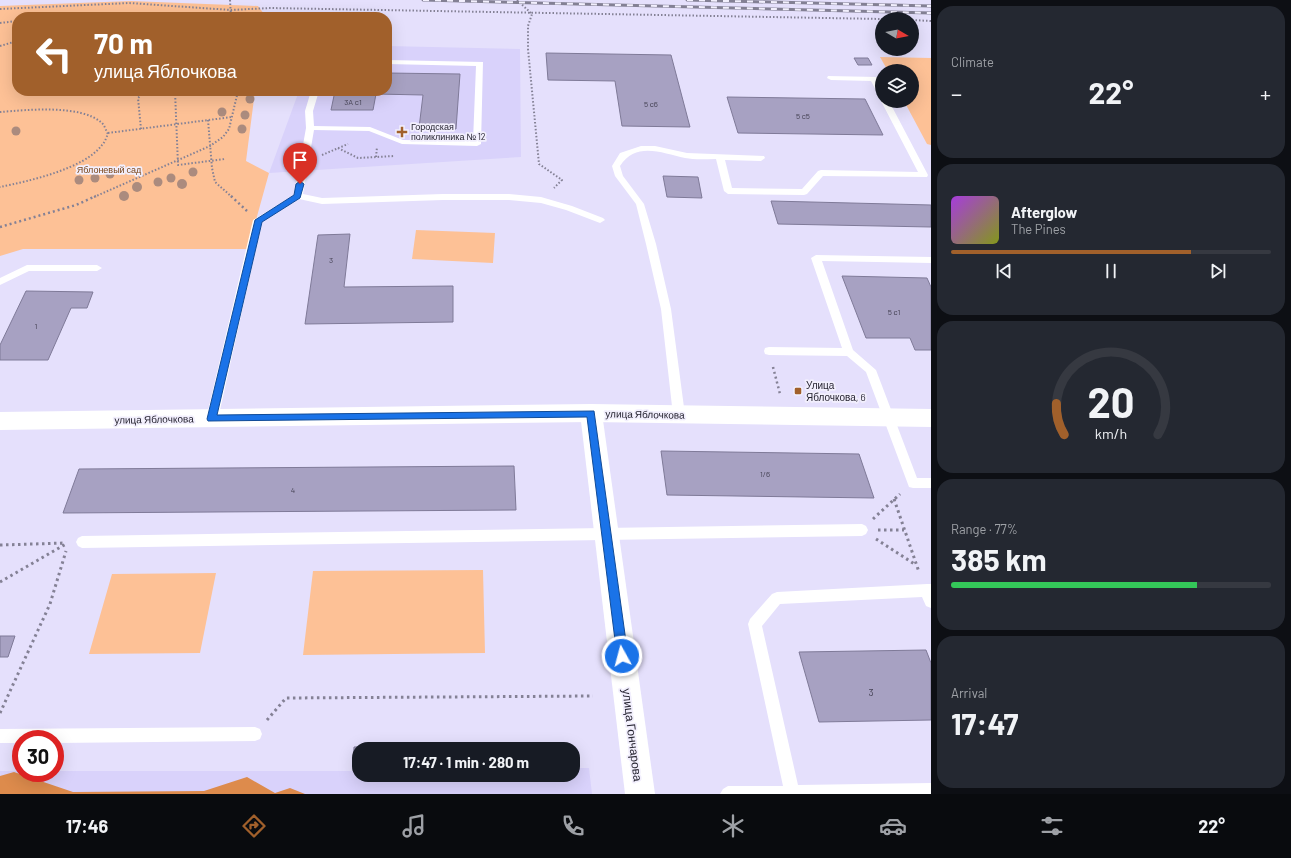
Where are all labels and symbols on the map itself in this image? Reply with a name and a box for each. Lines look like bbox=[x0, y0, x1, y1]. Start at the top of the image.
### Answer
north arrow bbox=[875, 12, 919, 56]
house number: 3A c1 bbox=[344, 97, 362, 107]
house number: 5 с6 bbox=[644, 99, 658, 109]
house number: 5 c5 bbox=[796, 111, 810, 121]
place label: Городская поликлиника № 12 bbox=[411, 121, 486, 142]
marker: Городская поликлиника № 12 bbox=[396, 126, 408, 138]
pin bbox=[283, 143, 317, 184]
park label: Яблоневый сад bbox=[77, 164, 142, 175]
house number: 3 bbox=[329, 255, 333, 265]
house number: 5 с1 bbox=[888, 307, 900, 317]
house number: 1 bbox=[35, 321, 38, 331]
place label: Улица Яблочкова, 6 bbox=[806, 379, 866, 403]
marker: Улица Яблочкова, 6 bbox=[793, 386, 803, 396]
street label: улица Яблочкова bbox=[605, 407, 685, 421]
street label: улица Яблочкова bbox=[114, 412, 194, 426]
house number: 1/6 bbox=[760, 469, 770, 479]
house number: 4 bbox=[291, 485, 295, 495]
position arrow bbox=[601, 635, 643, 677]
house number: 3 bbox=[868, 686, 874, 698]
street label: улица Гончарова bbox=[619, 688, 646, 783]
speed limit sign: 30 bbox=[12, 730, 64, 782]

